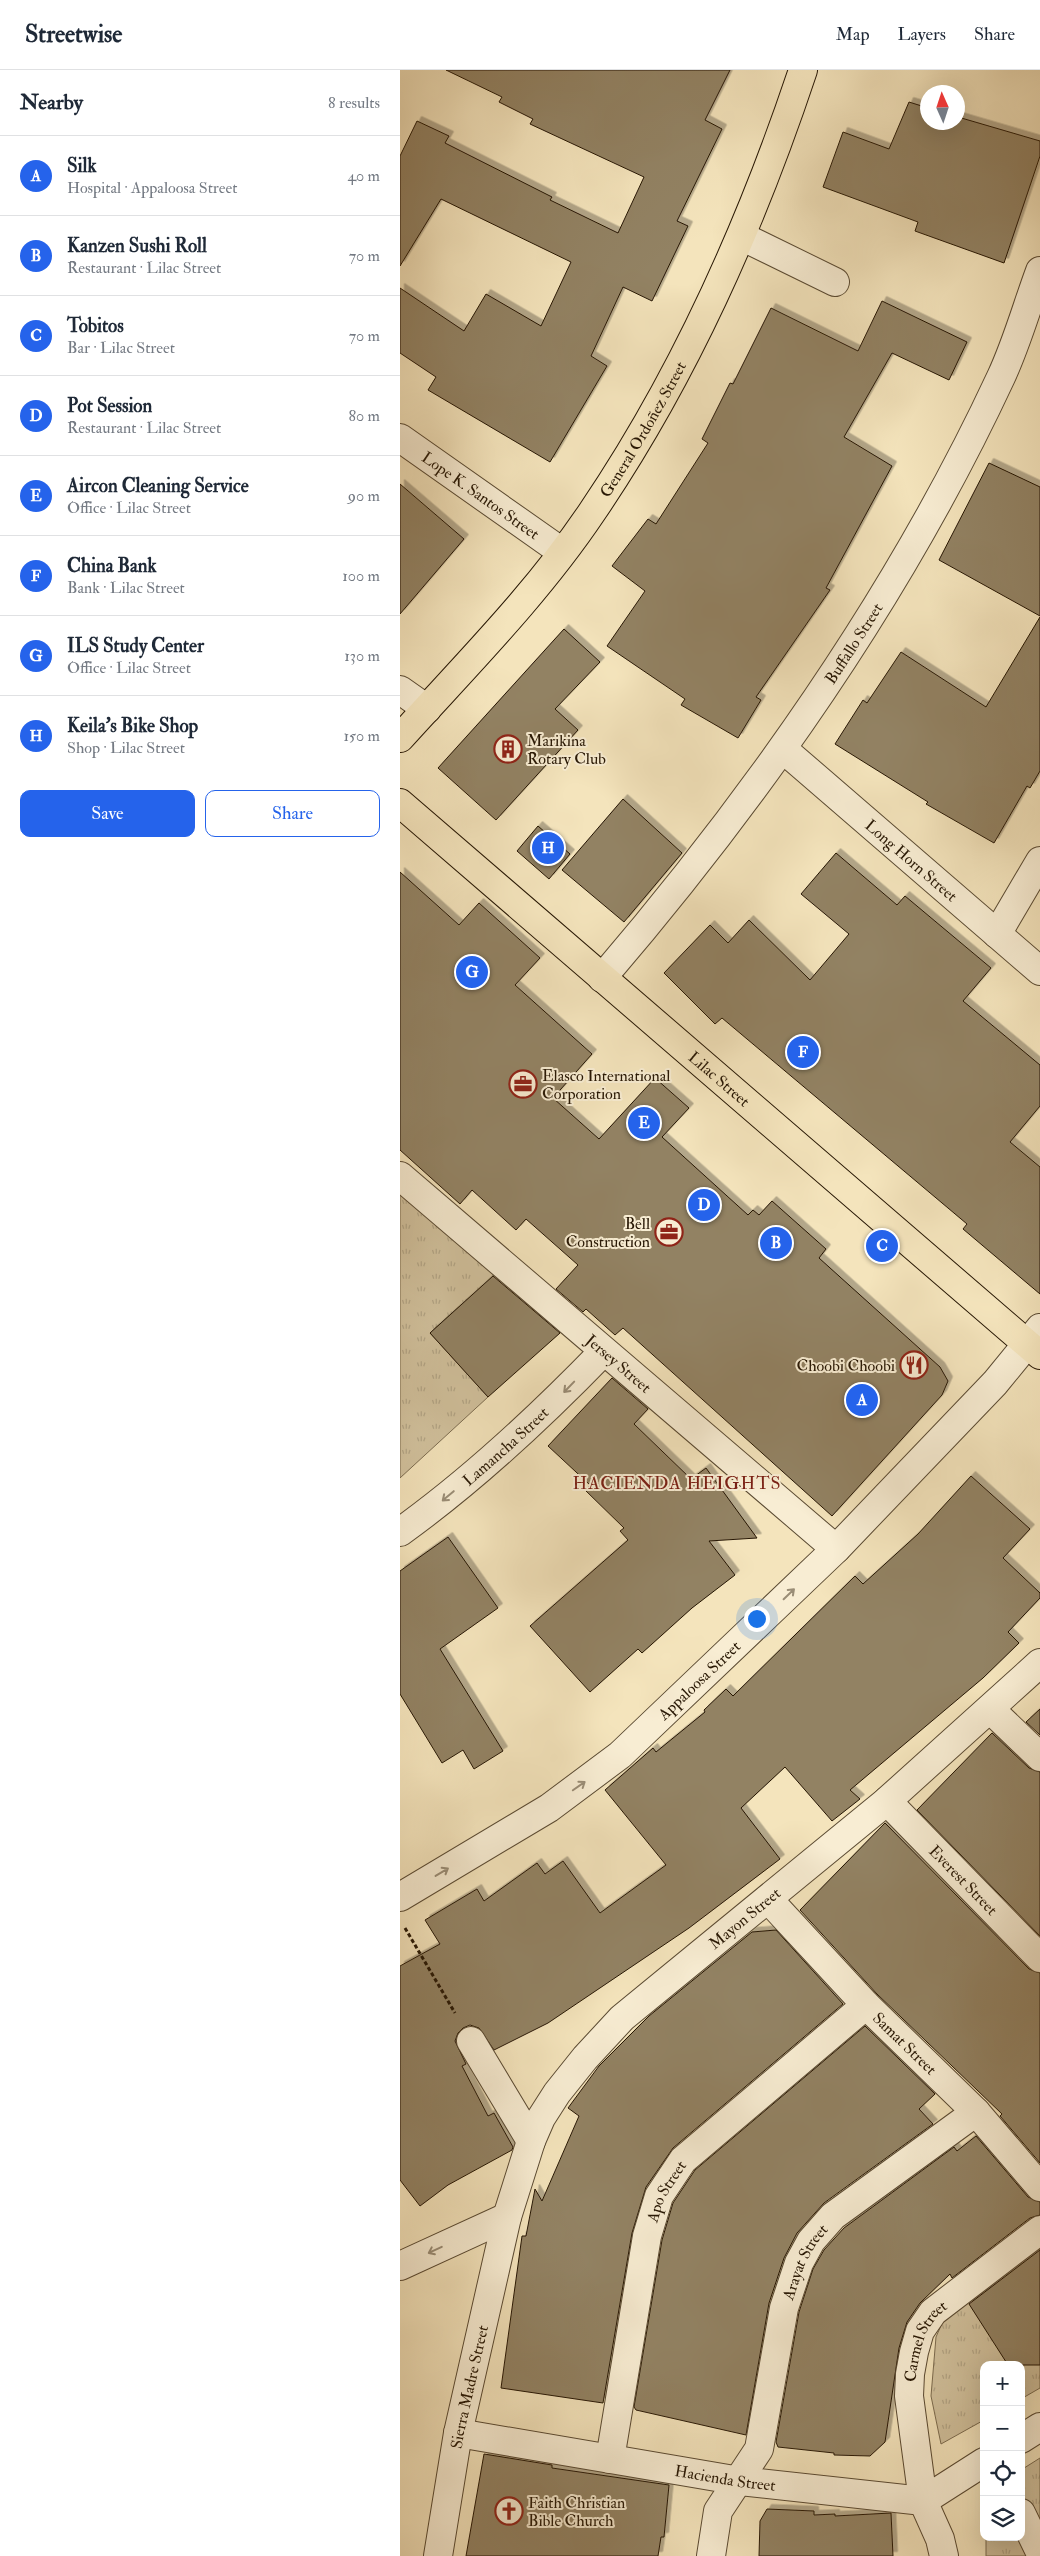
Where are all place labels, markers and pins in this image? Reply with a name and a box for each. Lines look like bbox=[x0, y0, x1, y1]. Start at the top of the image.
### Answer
place label: Marikina Rotary Club bbox=[527, 731, 606, 769]
building icon: Marikina Rotary Club bbox=[493, 734, 523, 764]
pin: H bbox=[532, 829, 564, 867]
pin: G bbox=[456, 953, 488, 991]
pin: F bbox=[787, 1033, 819, 1071]
place label: Elasco International Corporation bbox=[542, 1066, 670, 1105]
office icon: Elasco International Corporation bbox=[508, 1069, 538, 1099]
pin: E bbox=[628, 1104, 660, 1142]
pin: D bbox=[688, 1186, 720, 1224]
place label: Bell Construction bbox=[566, 1214, 650, 1252]
office icon: Bell Construction bbox=[654, 1217, 684, 1247]
pin: B bbox=[760, 1224, 792, 1262]
pin: C bbox=[866, 1227, 898, 1265]
restaurant icon: Choobi Choobi bbox=[899, 1350, 929, 1380]
place label: Choobi Choobi bbox=[796, 1356, 895, 1376]
pin: A bbox=[846, 1381, 878, 1419]
place label: Faith Christian Bible Church bbox=[528, 2493, 625, 2531]
church icon: Faith Christian Bible Church bbox=[494, 2496, 524, 2526]

